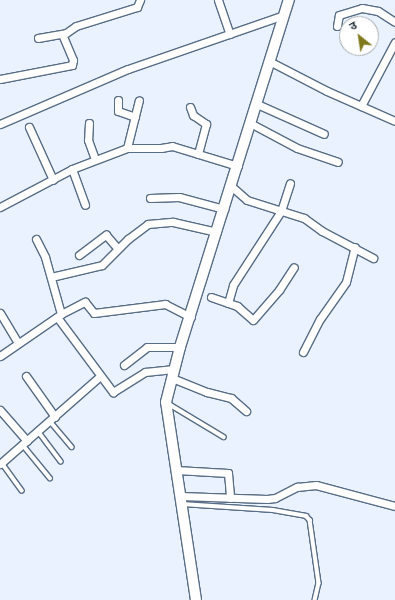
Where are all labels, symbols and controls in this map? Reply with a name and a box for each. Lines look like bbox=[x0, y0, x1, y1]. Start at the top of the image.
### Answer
north arrow bbox=[339, 16, 379, 56]
text: उ bbox=[347, 19, 360, 34]

